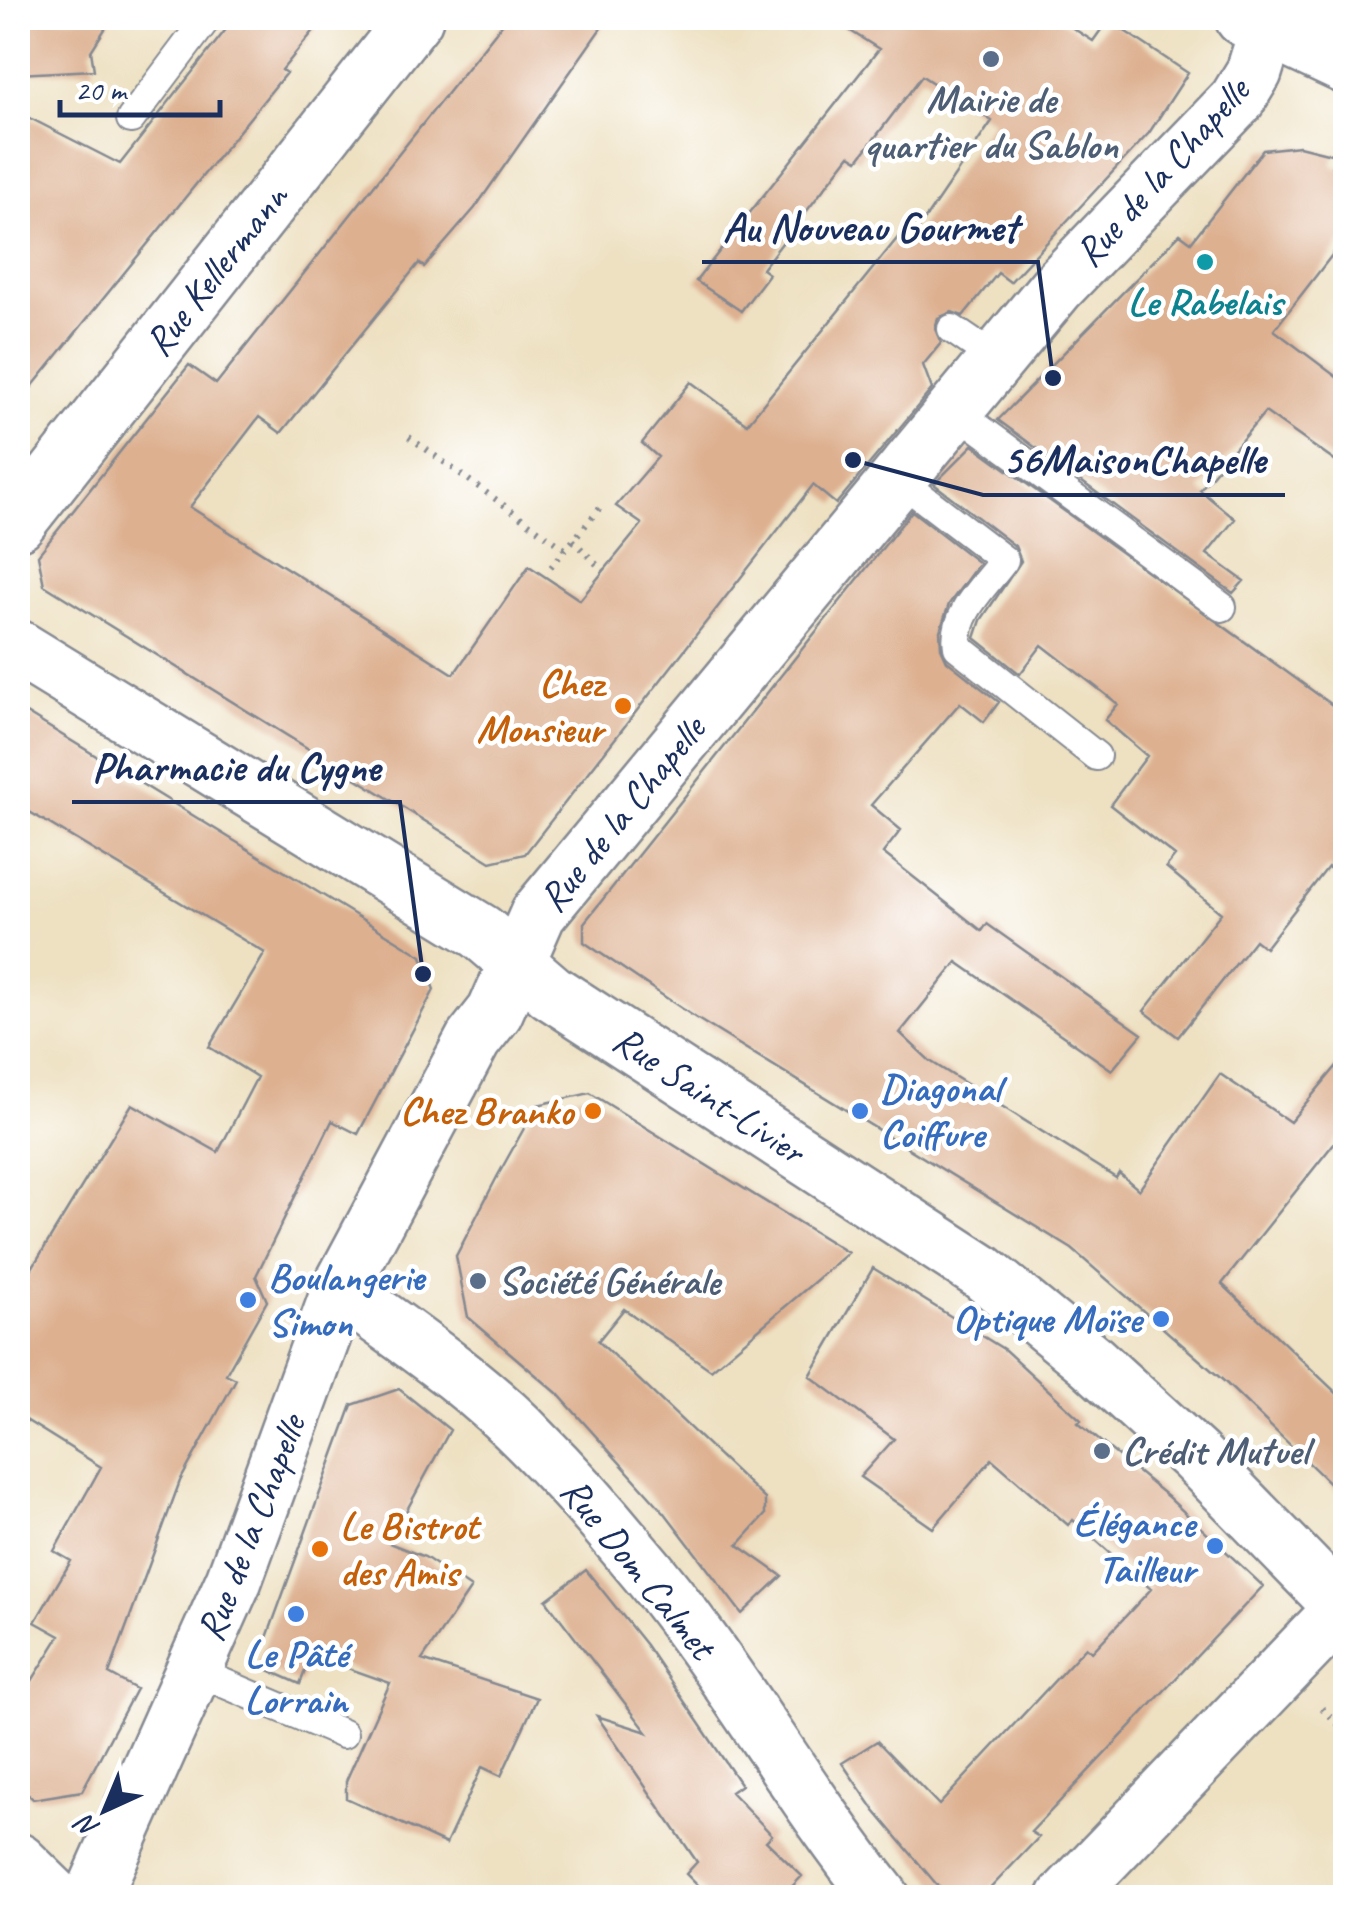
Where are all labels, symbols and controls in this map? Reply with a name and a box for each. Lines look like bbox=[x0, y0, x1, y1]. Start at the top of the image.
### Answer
marker: Mairie de quartier du Sablon bbox=[980, 48, 1002, 70]
scale bar bbox=[60, 55, 220, 117]
street label: Rue de la Chapelle bbox=[1064, 65, 1262, 277]
text: 20 m bbox=[75, 71, 128, 109]
place label: Mairie de quartier du Sablon bbox=[864, 74, 1118, 170]
street label: Rue Kellermann bbox=[133, 172, 300, 366]
callout: Au Nouveau Gourmet bbox=[702, 190, 1038, 262]
text: Au Nouveau Gourmet bbox=[723, 201, 1023, 254]
marker: Le Rabelais bbox=[1194, 251, 1216, 273]
place label: Le Rabelais bbox=[1128, 277, 1286, 327]
callout: 56MaisonChapelle bbox=[983, 423, 1285, 495]
text: 56MaisonChapelle bbox=[1003, 433, 1268, 486]
place label: Chez Monsieur bbox=[477, 658, 608, 754]
marker: Chez Monsieur bbox=[612, 695, 634, 717]
street label: Rue de la Chapelle bbox=[528, 704, 718, 922]
callout: Pharmacie du Cygne bbox=[72, 730, 400, 802]
text: Pharmacie du Cygne bbox=[92, 741, 383, 794]
street label: Rue Saint-Livier bbox=[604, 1014, 817, 1177]
place label: Diagonal Coiffure bbox=[880, 1063, 1008, 1159]
place label: Chez Branko bbox=[400, 1086, 576, 1136]
marker: Chez Branko bbox=[582, 1100, 604, 1122]
marker: Diagonal Coiffure bbox=[849, 1100, 871, 1122]
place label: Boulangerie Simon bbox=[268, 1252, 427, 1348]
place label: Société Générale bbox=[498, 1256, 722, 1306]
marker: Société Générale bbox=[467, 1270, 489, 1292]
marker: Boulangerie Simon bbox=[237, 1289, 259, 1311]
place label: Optique Moïse bbox=[953, 1294, 1145, 1344]
marker: Optique Moïse bbox=[1150, 1308, 1172, 1330]
street label: Rue de la Chapelle bbox=[185, 1405, 318, 1648]
place label: Crédit Mutuel bbox=[1122, 1426, 1316, 1476]
marker: Crédit Mutuel bbox=[1091, 1440, 1113, 1462]
street label: Rue Dom Calmet bbox=[550, 1467, 729, 1672]
place label: Élégance Tailleur bbox=[1074, 1498, 1200, 1594]
place label: Le Bistrot des Amis bbox=[340, 1501, 482, 1597]
marker: Élégance Tailleur bbox=[1204, 1535, 1226, 1557]
marker: Le Bistrot des Amis bbox=[309, 1538, 331, 1560]
marker: Le Pâté Lorrain bbox=[285, 1603, 307, 1625]
place label: Le Pâté Lorrain bbox=[245, 1629, 353, 1725]
north arrow bbox=[55, 1760, 155, 1860]
text: N bbox=[66, 1806, 106, 1846]

